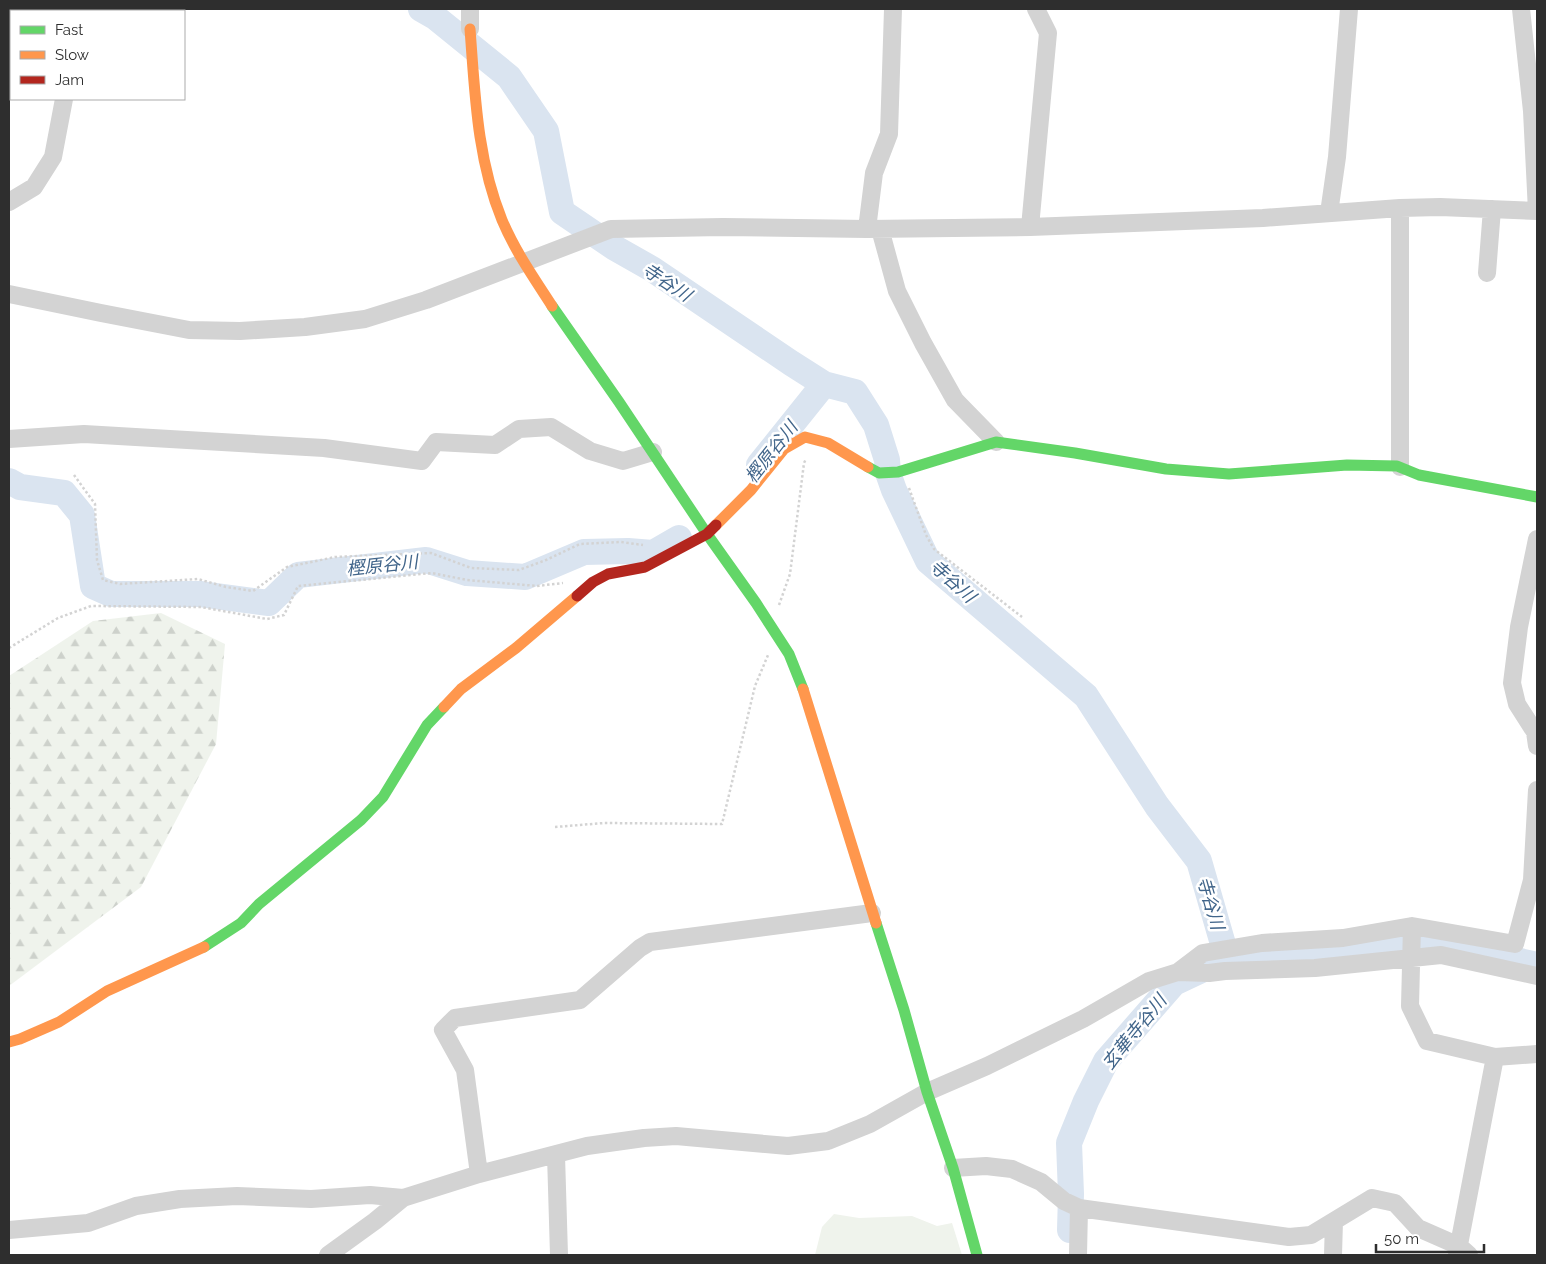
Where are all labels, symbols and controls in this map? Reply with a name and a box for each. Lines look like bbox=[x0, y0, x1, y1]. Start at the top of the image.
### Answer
legend bbox=[10, 10, 185, 100]
text: Fast bbox=[55, 21, 83, 39]
text: Slow bbox=[55, 46, 89, 64]
text: Jam bbox=[55, 71, 84, 89]
water label: 寺谷川 bbox=[639, 258, 697, 307]
water label: 樫原谷川 bbox=[741, 416, 803, 487]
water label: 樫原谷川 bbox=[345, 551, 421, 579]
water label: 寺谷川 bbox=[926, 555, 982, 608]
water label: 寺谷川 bbox=[1193, 874, 1229, 934]
water label: 玄華寺谷川 bbox=[1098, 989, 1172, 1074]
scale bar bbox=[1376, 1222, 1484, 1254]
text: 50 m bbox=[1384, 1230, 1419, 1248]

